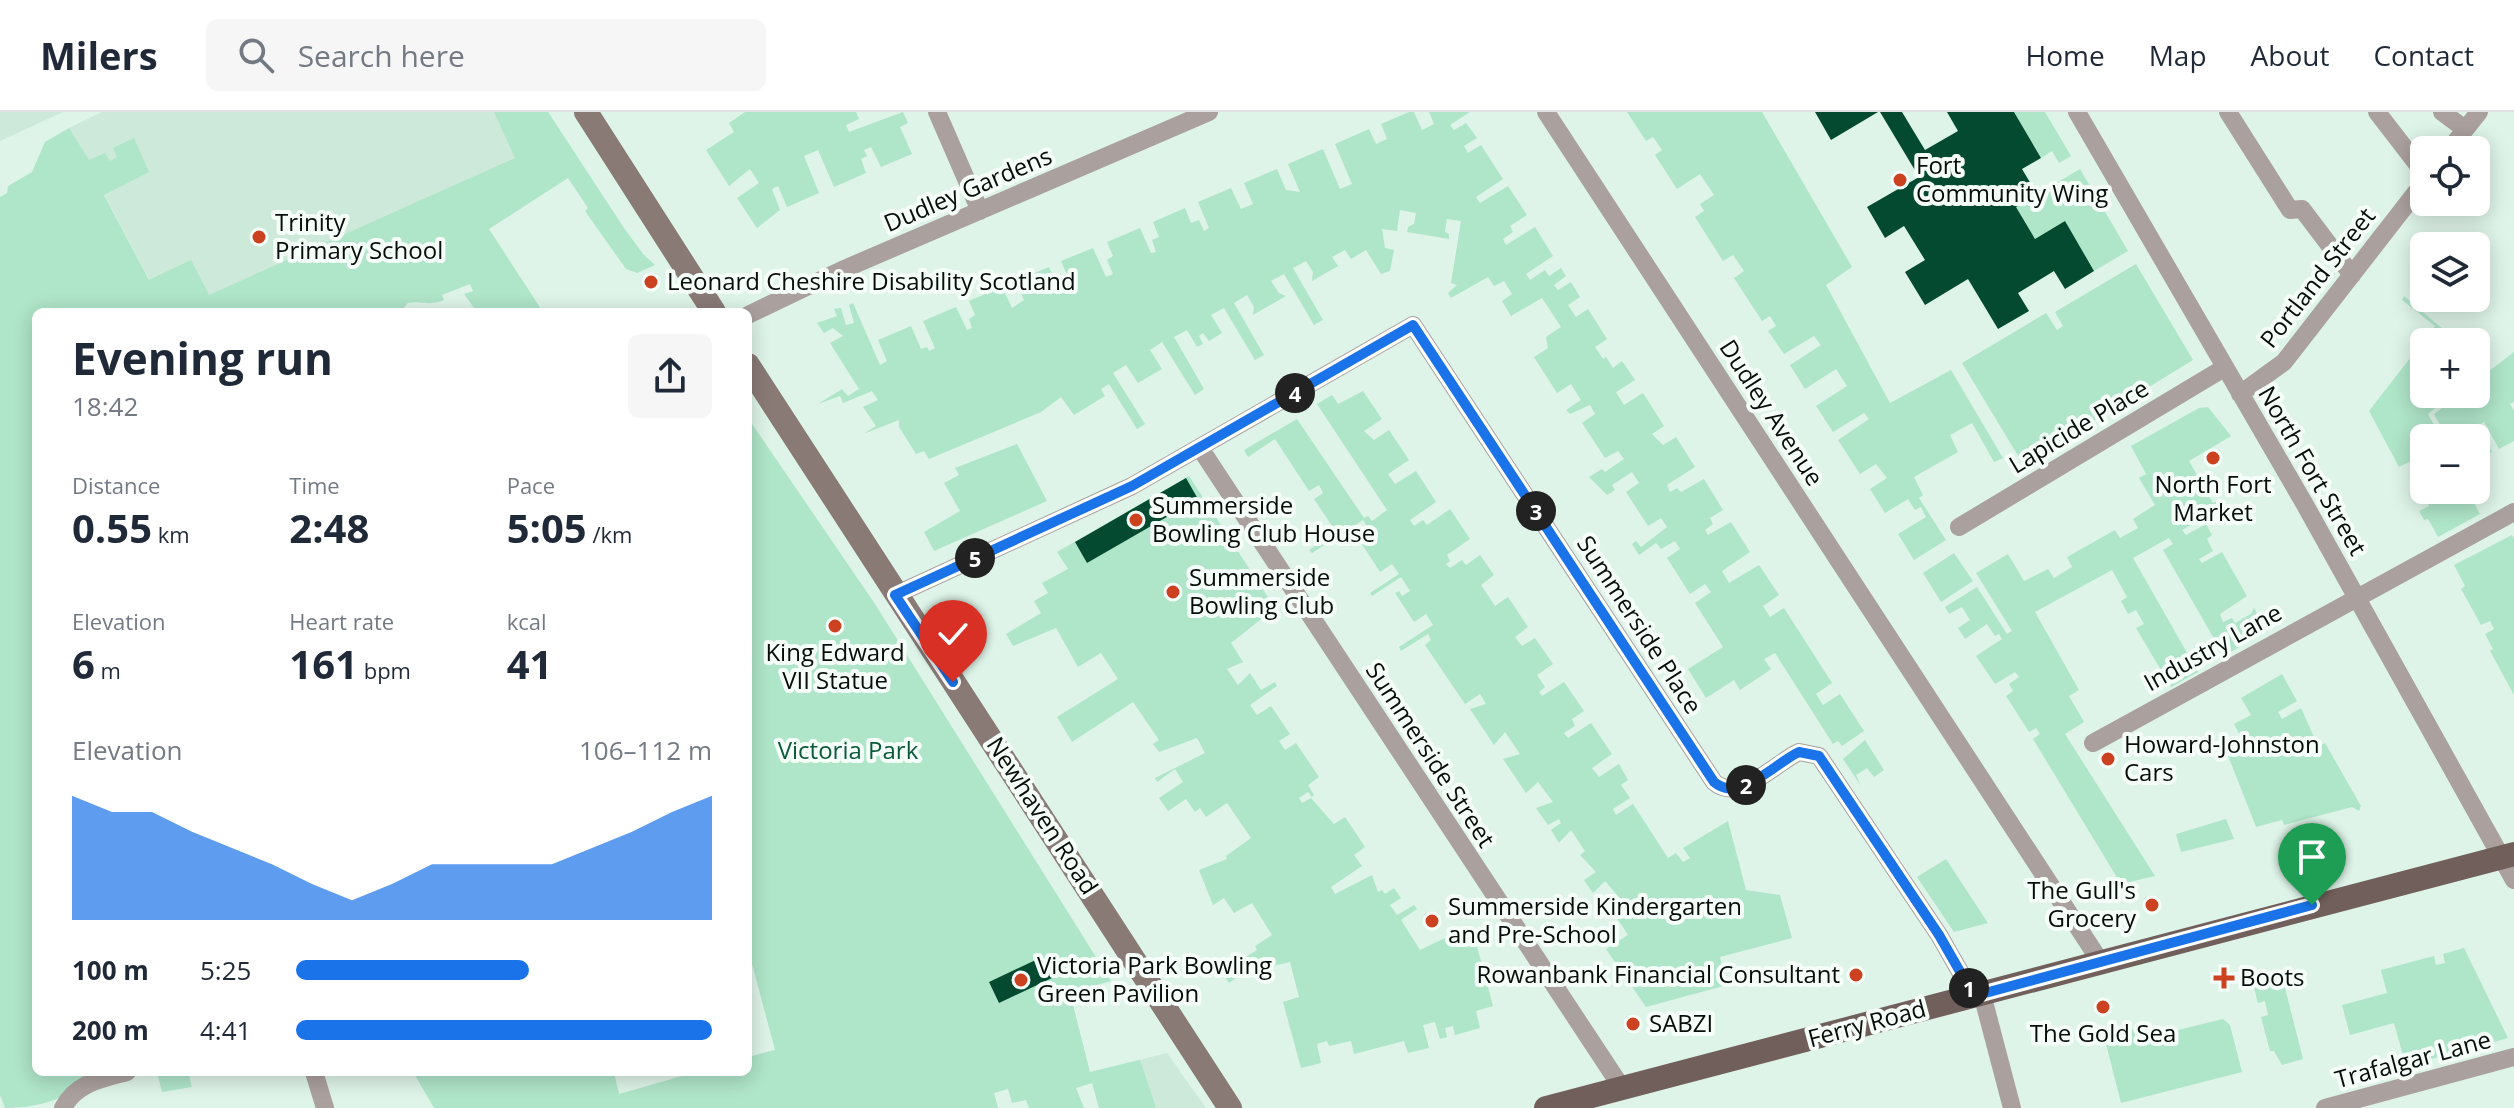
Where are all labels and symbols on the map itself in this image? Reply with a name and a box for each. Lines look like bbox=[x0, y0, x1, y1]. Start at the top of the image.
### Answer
street label: Dudley Gardens bbox=[878, 138, 1056, 239]
place label: Fort Community Wing bbox=[1916, 148, 2108, 209]
marker: Fort Community Wing bbox=[1891, 171, 1909, 189]
street label: Portland Street bbox=[2252, 200, 2382, 354]
place label: Trinity Primary School bbox=[275, 205, 443, 266]
marker: Trinity Primary School bbox=[250, 228, 268, 246]
place label: Leonard Cheshire Disability Scotland bbox=[667, 264, 1076, 297]
marker: Leonard Cheshire Disability Scotland bbox=[642, 273, 660, 291]
street label: Dudley Avenue bbox=[1713, 333, 1832, 492]
street label: Lapicide Place bbox=[2002, 371, 2154, 480]
pin: 4 bbox=[1275, 373, 1315, 413]
street label: North Fort Street bbox=[2251, 380, 2375, 561]
marker: North Fort Market bbox=[2204, 449, 2222, 467]
place label: North Fort Market bbox=[2154, 467, 2272, 528]
place label: Summerside Bowling Club House bbox=[1152, 488, 1375, 549]
pin: 3 bbox=[1516, 491, 1556, 531]
marker: Summerside Bowling Club House bbox=[1127, 511, 1145, 529]
street label: Summerside Place bbox=[1570, 529, 1710, 720]
pin: 5 bbox=[955, 538, 995, 578]
place label: Summerside Bowling Club bbox=[1189, 560, 1334, 621]
marker: Summerside Bowling Club bbox=[1164, 583, 1182, 601]
street label: Industry Lane bbox=[2137, 595, 2287, 698]
pin bbox=[919, 600, 987, 682]
marker: King Edward VII Statue bbox=[826, 617, 844, 635]
place label: King Edward VII Statue bbox=[765, 635, 905, 696]
street label: Summerside Street bbox=[1359, 655, 1504, 853]
place label: Howard-Johnston Cars bbox=[2124, 727, 2320, 788]
street label: Newhaven Road bbox=[980, 730, 1107, 900]
park label: Victoria Park bbox=[778, 733, 919, 766]
marker: Howard-Johnston Cars bbox=[2099, 750, 2117, 768]
pin: 2 bbox=[1726, 765, 1766, 805]
pin bbox=[2278, 823, 2346, 905]
place label: The Gull's Grocery bbox=[2027, 873, 2137, 934]
place label: Summerside Kindergarten and Pre-School bbox=[1448, 889, 1742, 950]
marker: The Gull's Grocery bbox=[2143, 896, 2161, 914]
marker: Summerside Kindergarten and Pre-School bbox=[1423, 912, 1441, 930]
place label: Victoria Park Bowling Green Pavilion bbox=[1037, 948, 1272, 1009]
place label: Rowanbank Financial Consultant bbox=[1476, 957, 1840, 990]
place label: Boots bbox=[2240, 960, 2304, 993]
marker: Rowanbank Financial Consultant bbox=[1847, 966, 1865, 984]
pin: 1 bbox=[1949, 968, 1989, 1008]
marker: Boots bbox=[2215, 969, 2233, 987]
marker: Victoria Park Bowling Green Pavilion bbox=[1012, 971, 1030, 989]
street label: Ferry Road bbox=[1804, 991, 1929, 1054]
marker: The Gold Sea bbox=[2094, 998, 2112, 1016]
place label: SABZI bbox=[1649, 1006, 1713, 1039]
marker: SABZI bbox=[1624, 1015, 1642, 1033]
place label: The Gold Sea bbox=[2030, 1016, 2176, 1049]
street label: Trafalgar Lane bbox=[2331, 1022, 2494, 1095]

